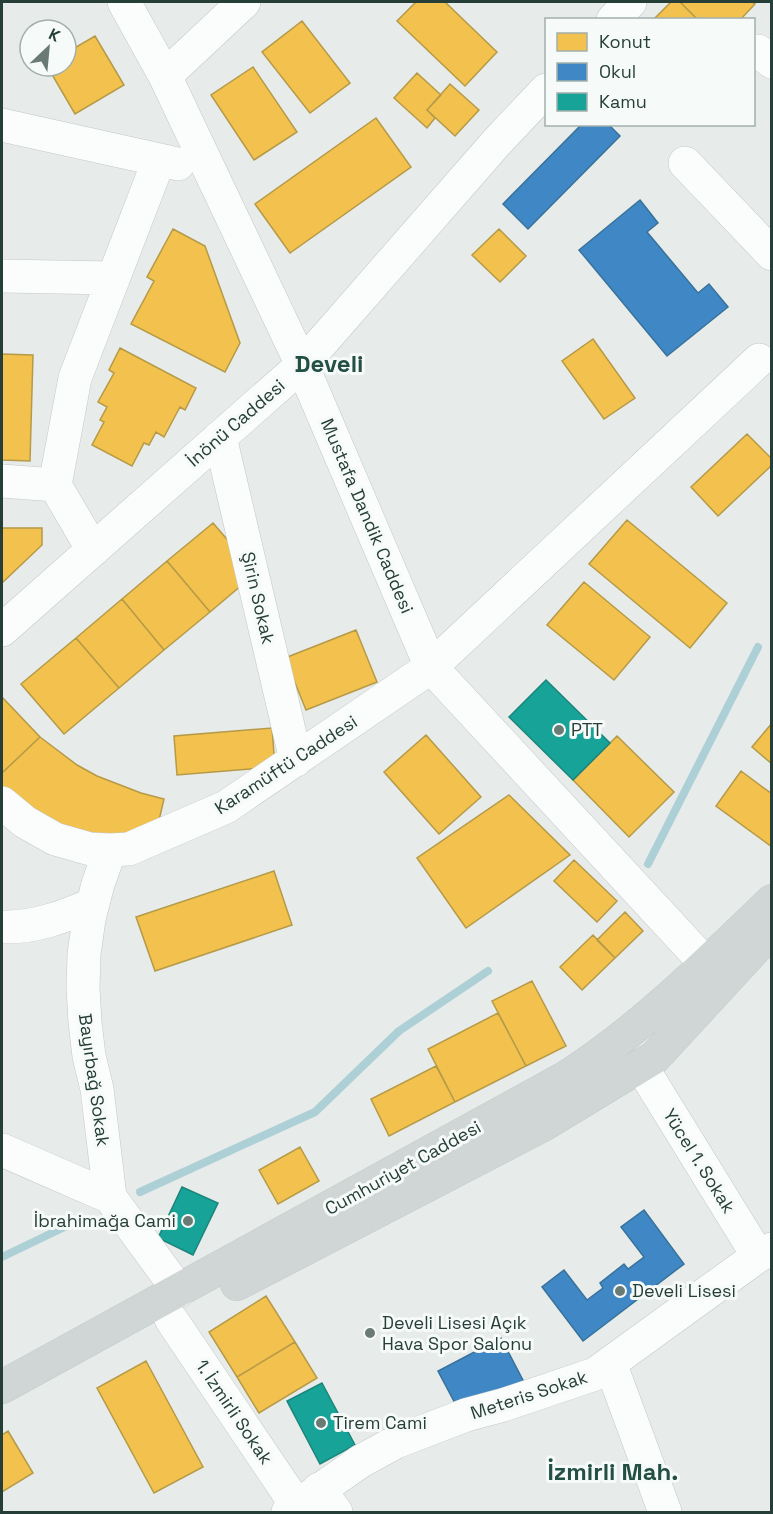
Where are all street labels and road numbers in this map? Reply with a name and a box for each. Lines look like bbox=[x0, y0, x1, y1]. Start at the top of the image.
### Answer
street label: İnönü Caddesi bbox=[182, 374, 289, 471]
street label: Mustafa Dandik Caddesi bbox=[316, 415, 419, 617]
street label: Şirin Sokak bbox=[237, 550, 280, 647]
street label: Karamüftü Caddesi bbox=[210, 710, 361, 819]
street label: Bayırbağ Sokak bbox=[74, 1012, 115, 1148]
street label: Yücel 1. Sokak bbox=[658, 1104, 741, 1218]
street label: Cumhuriyet Caddesi bbox=[321, 1115, 485, 1220]
street label: 1. İzmirli Sokak bbox=[191, 1355, 278, 1469]
street label: Meteris Sokak bbox=[468, 1365, 590, 1424]

